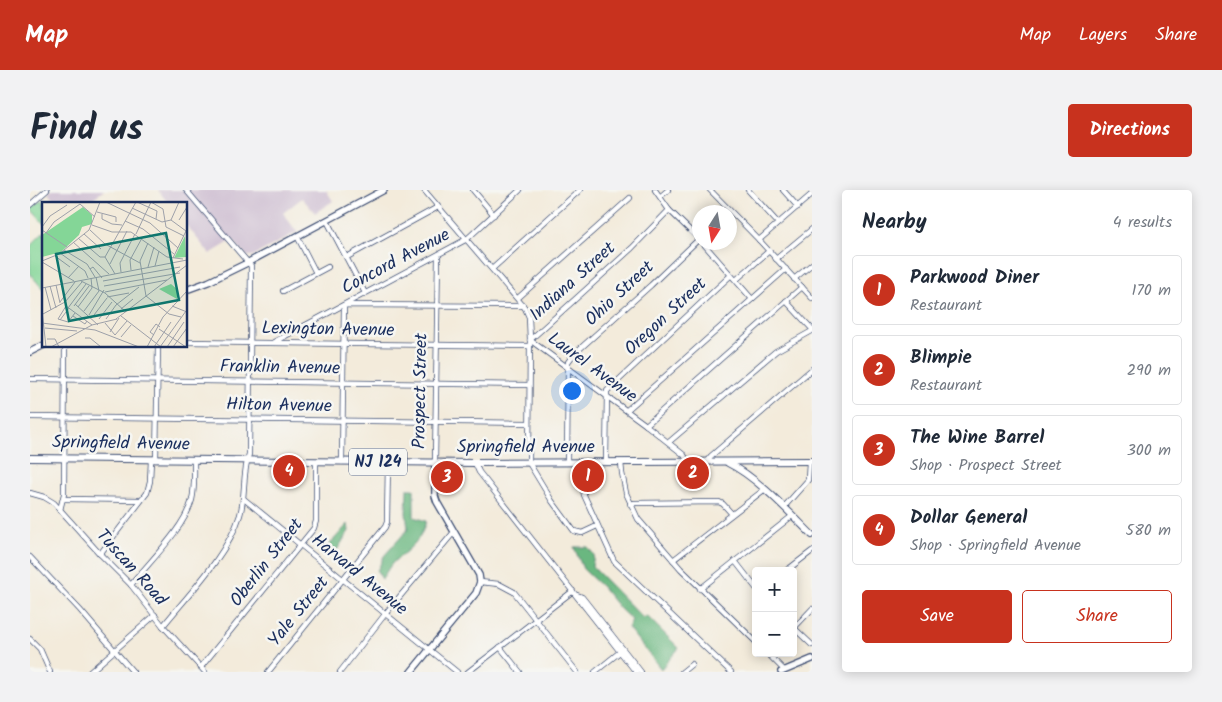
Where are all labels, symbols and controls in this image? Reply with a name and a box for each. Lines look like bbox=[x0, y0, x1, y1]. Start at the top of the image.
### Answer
text: Map bbox=[25, 16, 68, 55]
text: Map bbox=[1020, 21, 1051, 50]
text: Layers bbox=[1079, 21, 1127, 50]
text: Share bbox=[1155, 21, 1197, 50]
text: Find us bbox=[30, 102, 143, 158]
button: Directions bbox=[1068, 104, 1192, 157]
inset map bbox=[42, 202, 188, 348]
north arrow bbox=[692, 205, 737, 250]
text: Nearby bbox=[862, 206, 927, 239]
text: 4 results bbox=[1113, 210, 1172, 235]
street label: Concord Avenue bbox=[336, 221, 456, 303]
street label: Indiana Street bbox=[523, 234, 624, 329]
street label: Ohio Street bbox=[579, 253, 662, 334]
text: Parkwood Diner bbox=[910, 263, 1039, 293]
street label: Oregon Street bbox=[618, 270, 715, 363]
text: 1 bbox=[877, 278, 881, 303]
text: 170 m bbox=[1131, 278, 1171, 303]
text: Restaurant bbox=[910, 293, 982, 318]
street label: Lexington Avenue bbox=[261, 314, 395, 346]
street label: Laurel Avenue bbox=[541, 325, 643, 411]
street label: Prospect Street bbox=[405, 332, 437, 449]
text: Blimpie bbox=[910, 343, 972, 373]
street label: Franklin Avenue bbox=[220, 352, 340, 384]
text: 2 bbox=[874, 358, 884, 383]
text: 290 m bbox=[1127, 358, 1171, 383]
text: Restaurant bbox=[910, 373, 982, 398]
your location bbox=[559, 378, 585, 404]
street label: Hilton Avenue bbox=[226, 391, 332, 421]
text: The Wine Barrel bbox=[910, 423, 1044, 453]
street label: Springfield Avenue bbox=[52, 428, 190, 460]
street label: Springfield Avenue bbox=[457, 433, 595, 462]
text: 3 bbox=[875, 438, 883, 463]
text: 300 m bbox=[1127, 438, 1171, 463]
road number: NJ 124 bbox=[349, 448, 407, 476]
pin: 4 bbox=[273, 452, 305, 490]
text: Shop · Prospect Street bbox=[910, 453, 1062, 478]
pin: 2 bbox=[677, 454, 709, 492]
pin: 1 bbox=[572, 457, 604, 495]
pin: 3 bbox=[431, 458, 463, 496]
text: Dollar General bbox=[910, 503, 1027, 533]
street label: Oberlin Street bbox=[223, 512, 312, 614]
text: 4 bbox=[875, 518, 883, 543]
text: 580 m bbox=[1126, 518, 1171, 543]
street label: Tuscan Road bbox=[88, 523, 174, 614]
street label: Harvard Avenue bbox=[304, 527, 414, 623]
text: Shop · Springfield Avenue bbox=[910, 533, 1081, 558]
map controls bbox=[752, 567, 797, 657]
button: + bbox=[752, 567, 797, 612]
street label: Yale Street bbox=[261, 569, 337, 654]
button: Save bbox=[862, 590, 1012, 643]
button: Share bbox=[1022, 590, 1172, 643]
button: − bbox=[752, 612, 797, 657]

